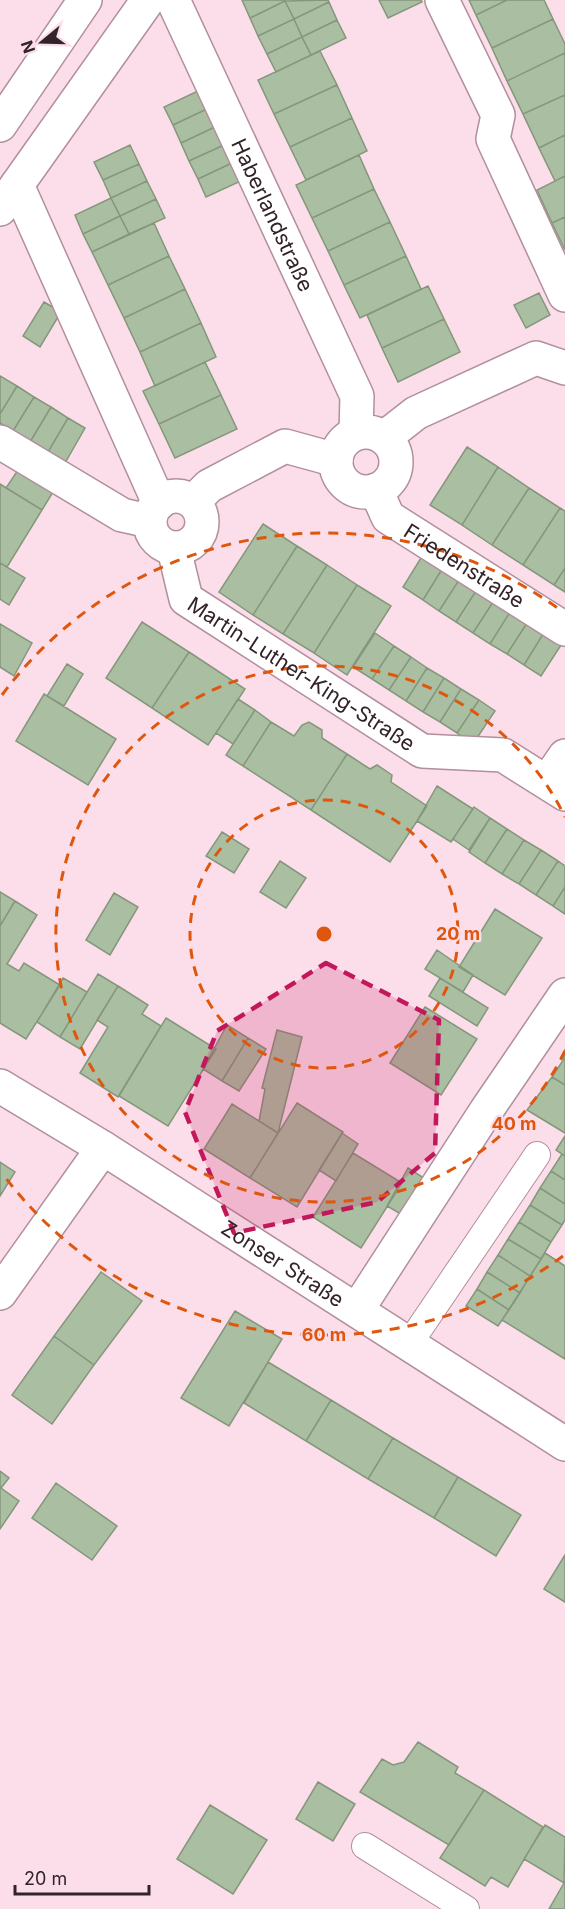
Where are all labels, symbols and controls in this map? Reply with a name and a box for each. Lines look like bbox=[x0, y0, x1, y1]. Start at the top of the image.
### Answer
north arrow bbox=[12, 12, 72, 72]
text: N bbox=[16, 38, 39, 56]
street label: Haberlandstraße bbox=[227, 134, 319, 295]
street label: Friedenstraße bbox=[400, 518, 529, 613]
street label: Martin-Luther-King-Straße bbox=[183, 591, 420, 756]
text: 20 m bbox=[436, 923, 480, 944]
centre of rings bbox=[314, 924, 334, 944]
text: 40 m bbox=[492, 1113, 537, 1134]
street label: Zonser Straße bbox=[217, 1215, 349, 1312]
text: 60 m bbox=[302, 1324, 346, 1345]
scale bar bbox=[15, 1858, 148, 1896]
text: 20 m bbox=[24, 1868, 67, 1889]

